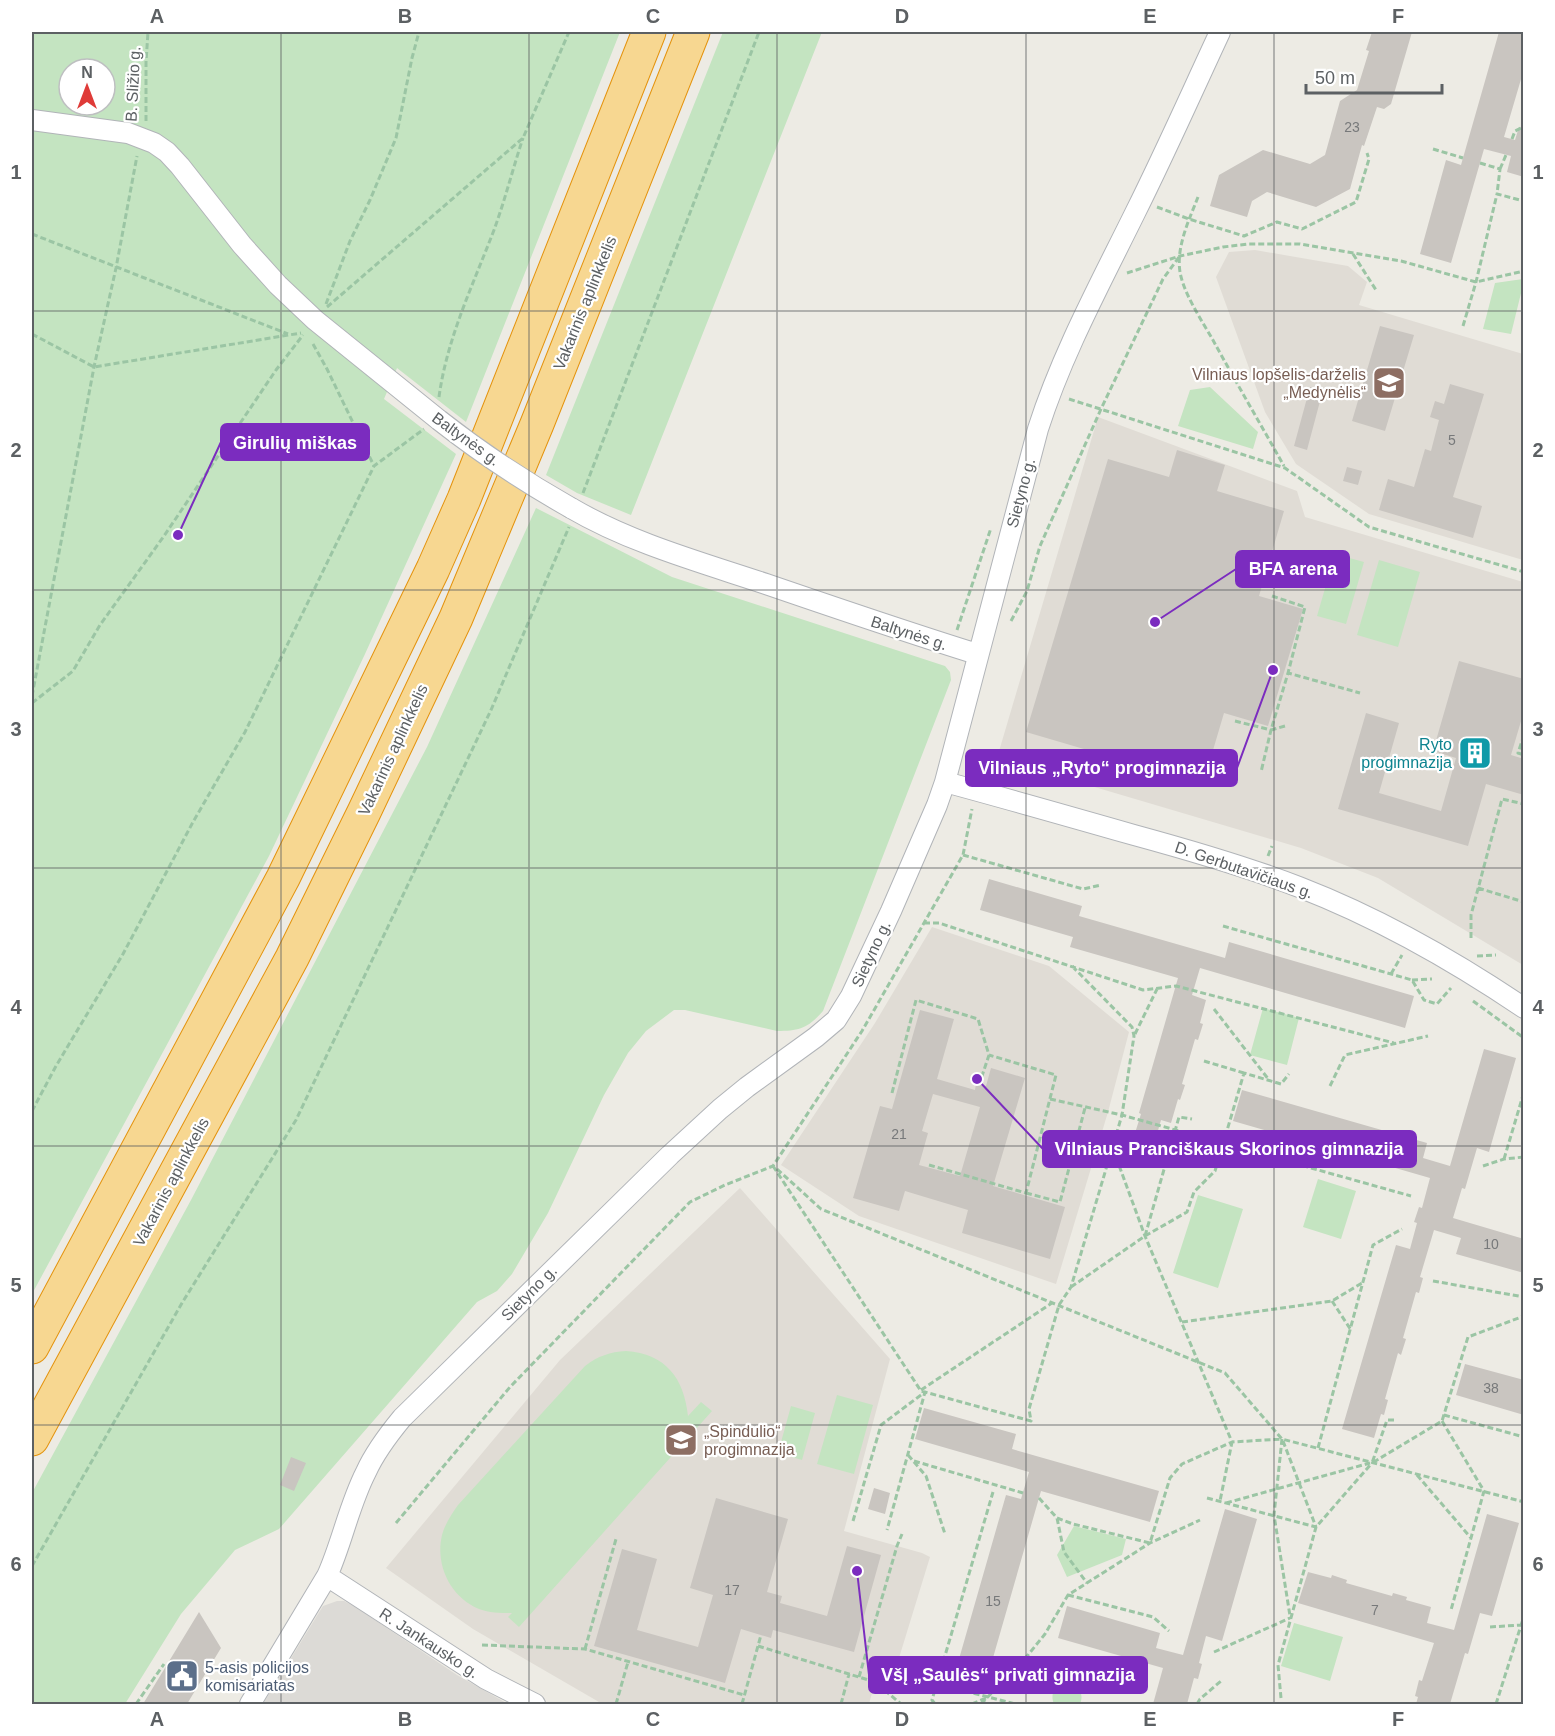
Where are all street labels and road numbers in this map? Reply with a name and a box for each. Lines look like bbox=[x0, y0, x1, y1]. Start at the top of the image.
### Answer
street label: B. Sližio g. bbox=[123, 46, 143, 122]
street label: Vakarinis aplinkkelis bbox=[550, 234, 620, 372]
street label: Baltynės g. bbox=[429, 409, 503, 469]
street label: Sietyno g. bbox=[1004, 456, 1038, 530]
street label: Baltynės g. bbox=[869, 613, 949, 653]
street label: Vakarinis aplinkkelis bbox=[355, 682, 431, 818]
street label: D. Gerbutavičiaus g. bbox=[1173, 838, 1315, 902]
street label: Sietyno g. bbox=[848, 918, 894, 990]
street label: Vakarinis aplinkkelis bbox=[130, 1115, 212, 1249]
street label: Sietyno g. bbox=[498, 1262, 560, 1324]
street label: R. Jankausko g. bbox=[376, 1605, 482, 1681]

